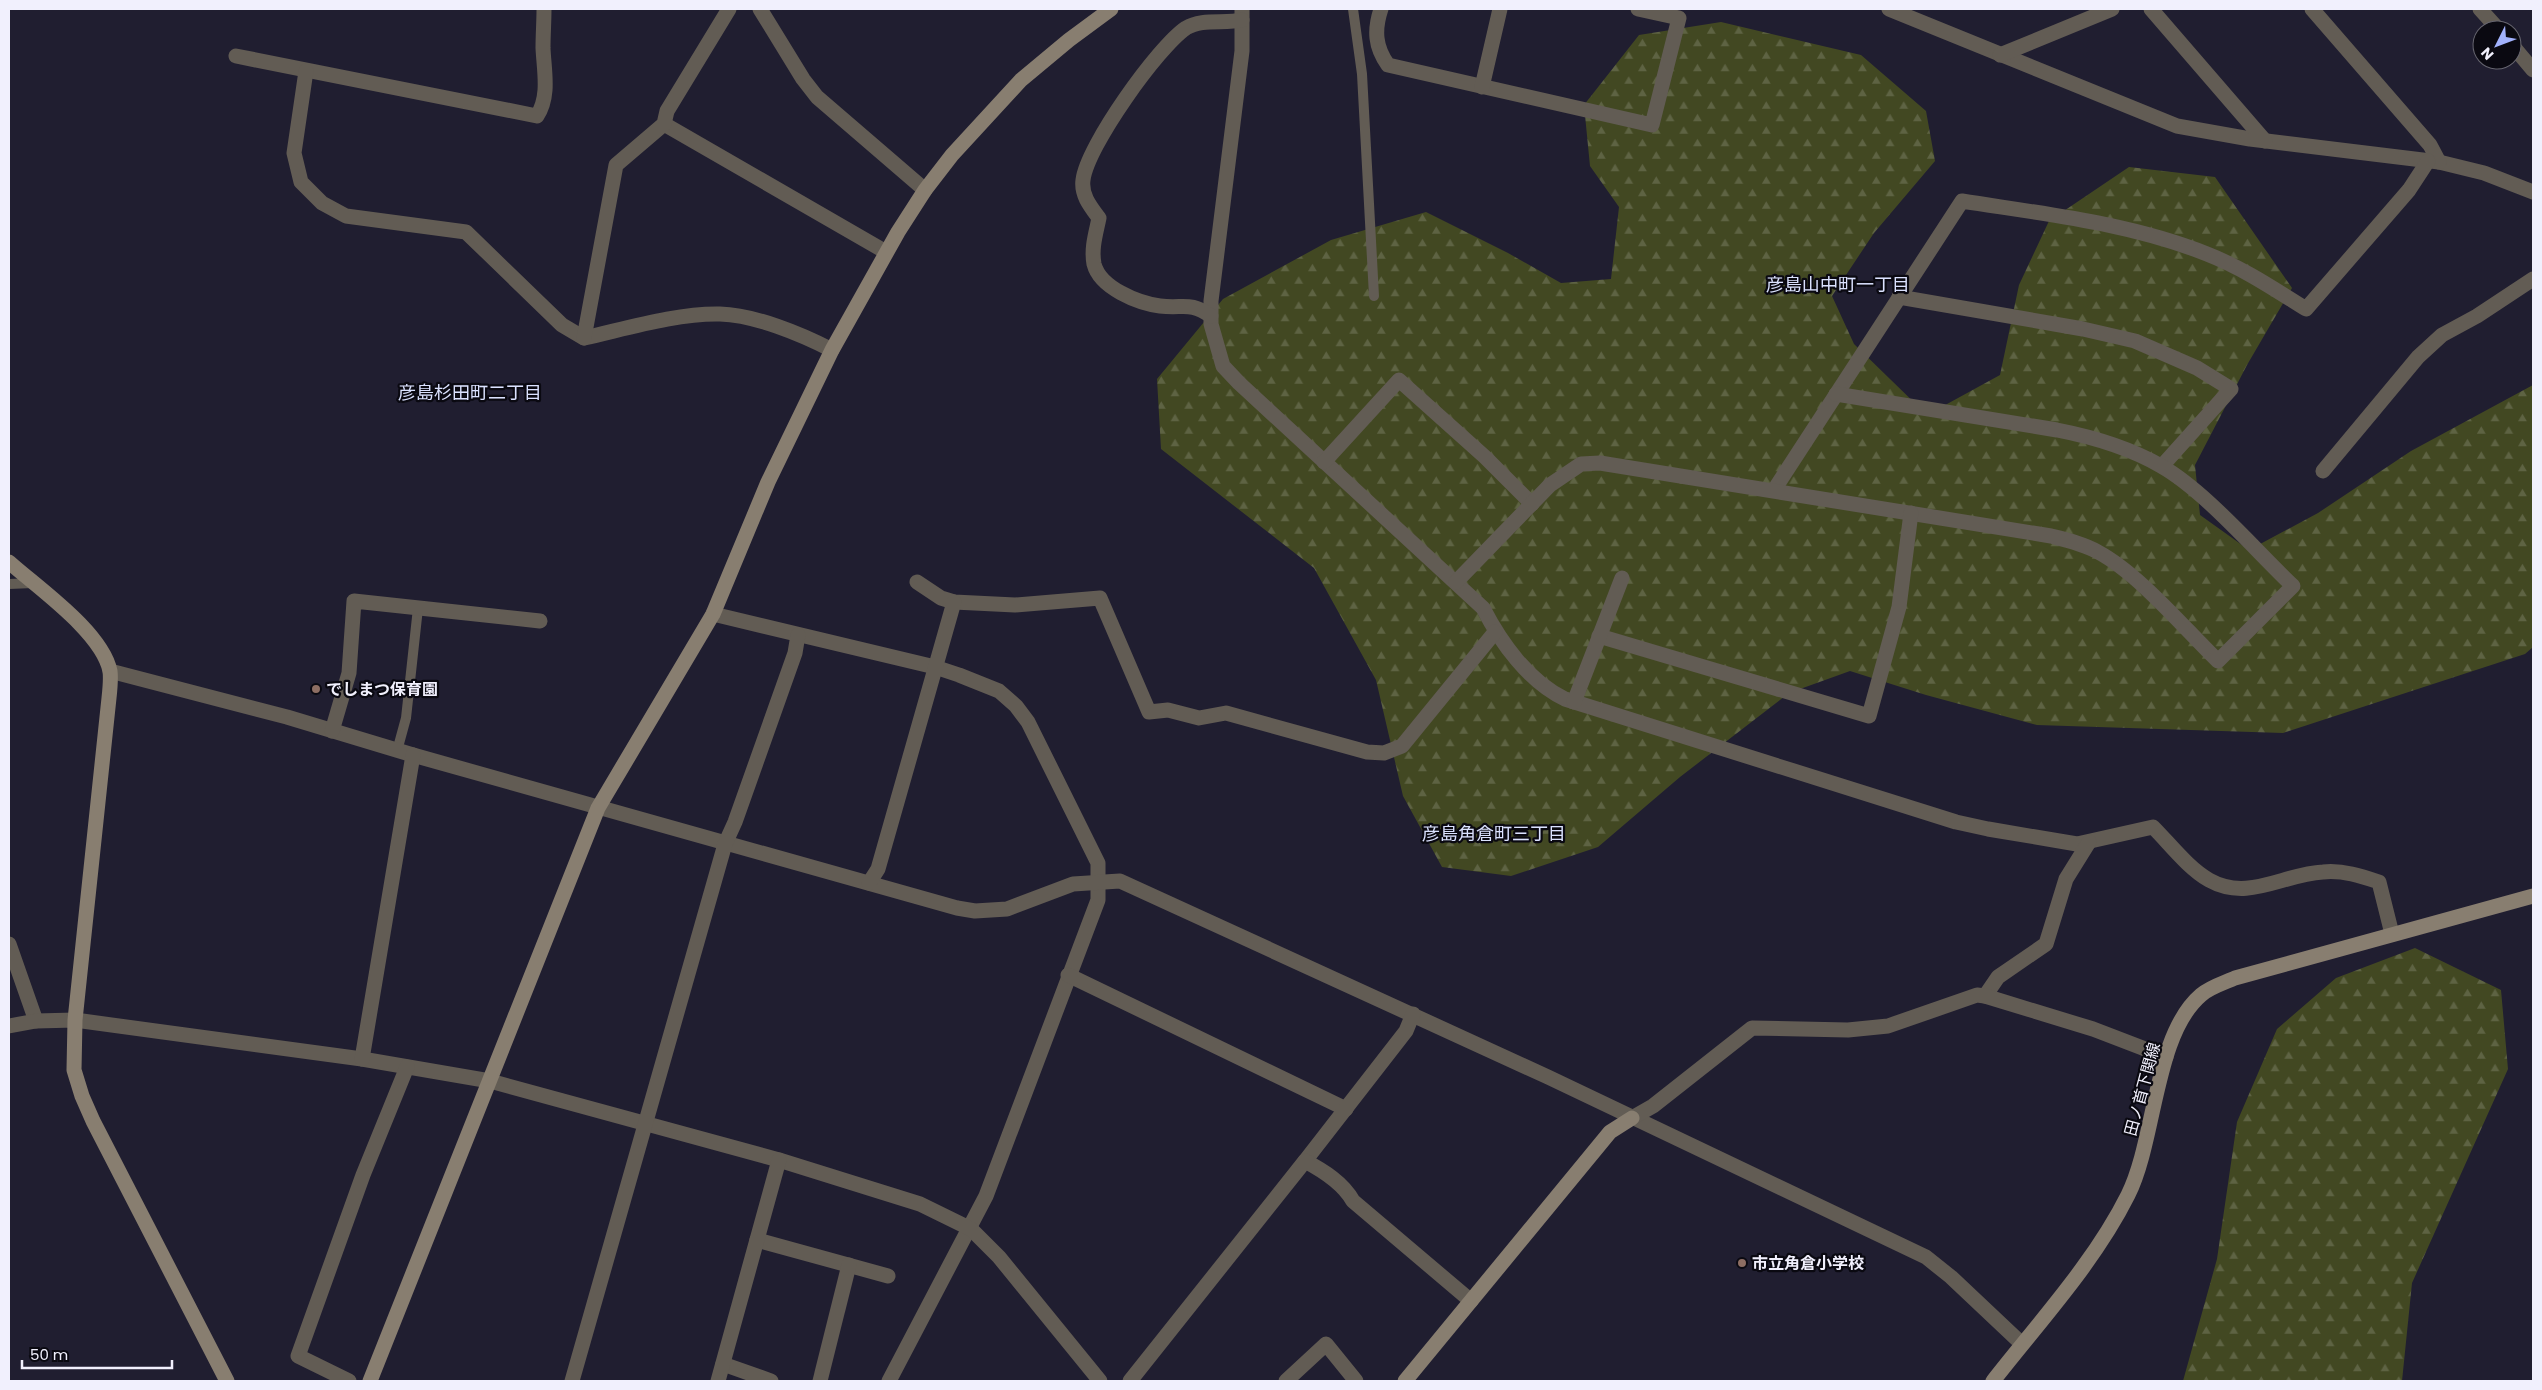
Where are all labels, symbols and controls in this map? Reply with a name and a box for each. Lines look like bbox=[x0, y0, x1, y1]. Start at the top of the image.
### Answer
north arrow bbox=[2472, 20, 2522, 70]
text: N bbox=[2476, 43, 2498, 64]
district label: 彦島山中町一丁目 bbox=[1766, 272, 1910, 297]
district label: 彦島杉田町二丁目 bbox=[398, 380, 542, 405]
place label: でしまつ保育園 bbox=[326, 678, 438, 701]
marker: でしまつ保育園 bbox=[310, 683, 322, 695]
district label: 彦島角倉町三丁目 bbox=[1422, 821, 1566, 846]
street label: 田ノ首下関線 bbox=[2119, 1040, 2166, 1138]
place label: 市立角倉小学校 bbox=[1752, 1252, 1864, 1275]
marker: 市立角倉小学校 bbox=[1736, 1257, 1748, 1269]
scale bar bbox=[22, 1338, 172, 1370]
text: 50 m bbox=[30, 1344, 68, 1365]

